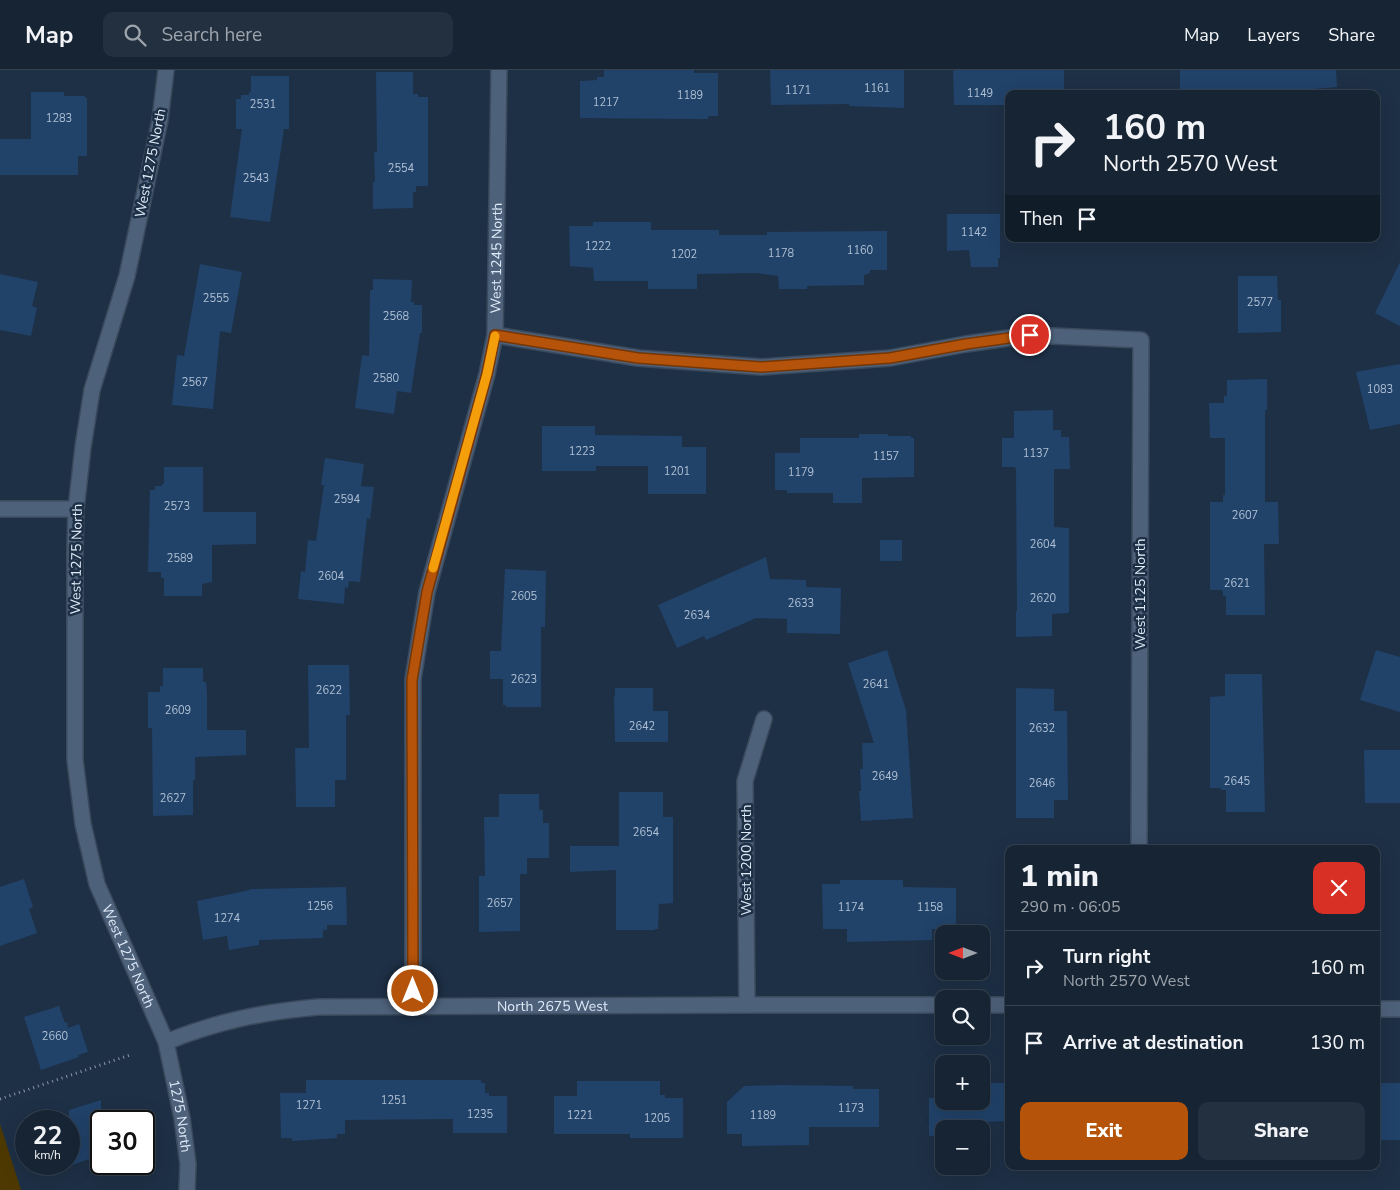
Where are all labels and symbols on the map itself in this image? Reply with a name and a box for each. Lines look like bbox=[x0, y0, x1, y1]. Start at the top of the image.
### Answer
house number: 1161 bbox=[864, 81, 890, 96]
house number: 1171 bbox=[785, 83, 811, 98]
house number: 1149 bbox=[967, 86, 993, 101]
house number: 1189 bbox=[677, 88, 703, 103]
house number: 1217 bbox=[593, 95, 619, 110]
house number: 2531 bbox=[250, 97, 276, 112]
street label: West 1275 North bbox=[131, 107, 170, 219]
house number: 1283 bbox=[46, 111, 72, 126]
house number: 2554 bbox=[388, 161, 415, 176]
house number: 2543 bbox=[243, 171, 269, 186]
street label: West 1245 North bbox=[486, 202, 507, 314]
house number: 1142 bbox=[961, 225, 987, 240]
house number: 1222 bbox=[585, 239, 611, 254]
house number: 1160 bbox=[847, 243, 874, 258]
house number: 1178 bbox=[768, 246, 795, 261]
house number: 1202 bbox=[671, 247, 697, 262]
house number: 2555 bbox=[203, 291, 230, 306]
house number: 2577 bbox=[1247, 295, 1273, 310]
house number: 2568 bbox=[383, 309, 410, 324]
pin bbox=[1009, 314, 1051, 356]
house number: 2580 bbox=[373, 371, 400, 386]
house number: 2567 bbox=[182, 375, 208, 390]
house number: 1083 bbox=[1367, 382, 1393, 397]
house number: 1223 bbox=[569, 444, 595, 459]
house number: 1137 bbox=[1023, 446, 1049, 461]
house number: 1157 bbox=[873, 449, 899, 464]
house number: 1201 bbox=[664, 464, 690, 479]
house number: 1179 bbox=[788, 465, 814, 480]
house number: 2594 bbox=[334, 492, 361, 507]
house number: 2573 bbox=[164, 499, 190, 514]
street label: West 1275 North bbox=[66, 503, 87, 615]
house number: 2607 bbox=[1232, 508, 1258, 523]
house number: 2604 bbox=[1030, 537, 1057, 552]
street label: West 1125 North bbox=[1131, 539, 1150, 649]
house number: 2589 bbox=[167, 551, 193, 566]
house number: 2604 bbox=[318, 569, 345, 584]
house number: 2621 bbox=[1224, 576, 1250, 591]
house number: 2605 bbox=[511, 589, 538, 604]
house number: 2620 bbox=[1030, 591, 1057, 606]
house number: 2633 bbox=[788, 596, 814, 611]
house number: 2634 bbox=[684, 608, 711, 623]
house number: 2623 bbox=[511, 672, 537, 687]
house number: 2641 bbox=[863, 677, 889, 692]
house number: 2622 bbox=[316, 683, 342, 698]
house number: 2609 bbox=[165, 703, 191, 718]
house number: 2642 bbox=[629, 719, 655, 734]
house number: 2632 bbox=[1029, 721, 1055, 736]
house number: 2649 bbox=[872, 769, 898, 784]
house number: 2645 bbox=[1224, 774, 1251, 789]
house number: 2646 bbox=[1029, 776, 1056, 791]
house number: 2627 bbox=[160, 791, 186, 806]
street label: West 1200 North bbox=[737, 805, 756, 915]
house number: 2654 bbox=[633, 825, 660, 840]
house number: 2657 bbox=[487, 896, 513, 911]
house number: 1256 bbox=[307, 899, 334, 914]
house number: 1174 bbox=[838, 900, 865, 915]
house number: 1158 bbox=[917, 900, 944, 915]
street label: West 1275 North bbox=[97, 902, 159, 1011]
house number: 1274 bbox=[214, 911, 241, 926]
north arrow bbox=[935, 925, 990, 980]
position arrow bbox=[386, 964, 438, 1016]
street label: North 2675 West bbox=[497, 997, 608, 1016]
house number: 2660 bbox=[42, 1029, 69, 1044]
street label: 1275 North bbox=[164, 1078, 195, 1153]
house number: 1251 bbox=[381, 1093, 407, 1108]
house number: 1271 bbox=[296, 1098, 322, 1113]
house number: 1173 bbox=[838, 1101, 864, 1116]
house number: 1235 bbox=[467, 1107, 494, 1122]
house number: 1221 bbox=[567, 1108, 593, 1123]
house number: 1189 bbox=[750, 1108, 776, 1123]
speed limit sign: 30 bbox=[90, 1110, 155, 1175]
house number: 1205 bbox=[644, 1111, 671, 1126]

